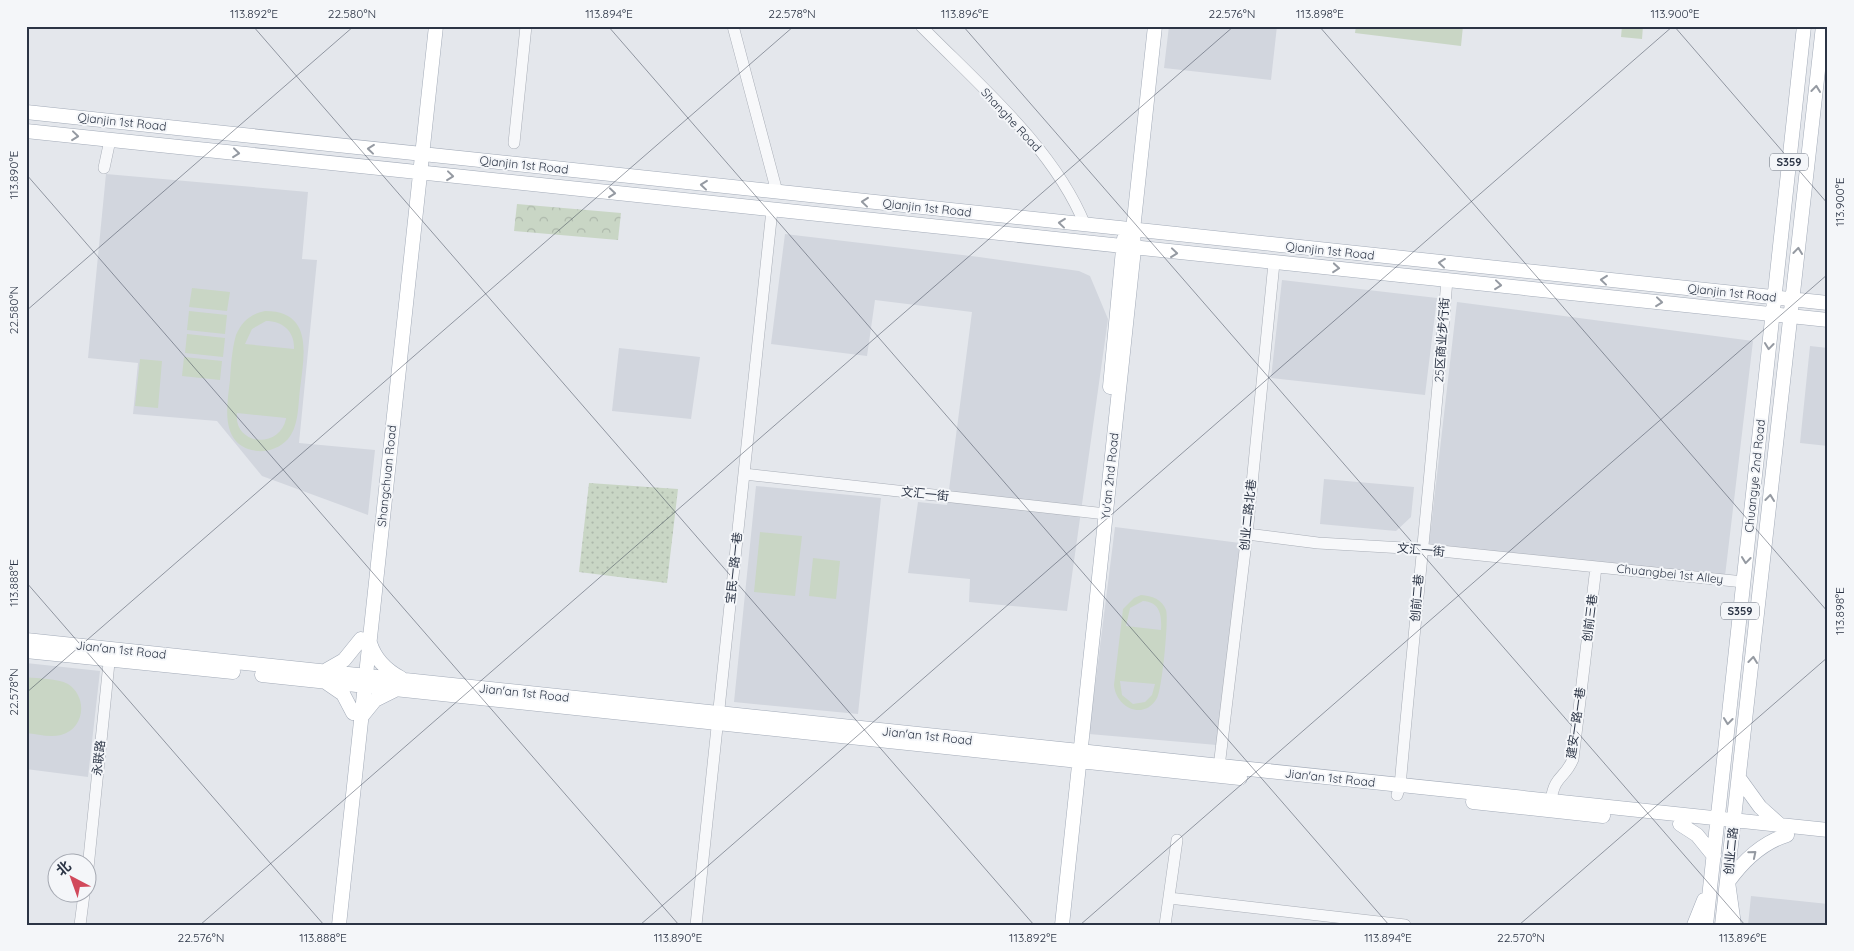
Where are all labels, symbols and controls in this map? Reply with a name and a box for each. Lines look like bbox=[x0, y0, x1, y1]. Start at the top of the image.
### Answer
text: 113.892°E bbox=[230, 6, 278, 21]
text: 22.580°N bbox=[328, 6, 376, 21]
text: 113.894°E bbox=[585, 6, 633, 21]
text: 22.578°N bbox=[768, 6, 816, 21]
text: 113.896°E bbox=[941, 6, 989, 21]
text: 22.576°N bbox=[1209, 6, 1255, 21]
text: 113.898°E bbox=[1296, 6, 1344, 21]
text: 113.900°E bbox=[1650, 6, 1700, 21]
street label: Shanghe Road bbox=[978, 85, 1045, 155]
one-way arrow bbox=[1810, 85, 1821, 93]
street label: Qianjin 1st Road bbox=[77, 109, 167, 134]
one-way arrow bbox=[71, 130, 79, 141]
one-way arrow bbox=[367, 144, 375, 155]
one-way arrow bbox=[233, 147, 241, 158]
text: 113.890°E bbox=[6, 151, 21, 199]
street label: Qianjin 1st Road bbox=[479, 152, 569, 177]
road number: S359 bbox=[1770, 154, 1808, 170]
one-way arrow bbox=[446, 170, 454, 181]
text: 113.900°E bbox=[1832, 177, 1847, 227]
one-way arrow bbox=[700, 180, 708, 191]
one-way arrow bbox=[608, 187, 616, 198]
street label: Qianjin 1st Road bbox=[882, 195, 972, 220]
one-way arrow bbox=[861, 197, 869, 208]
one-way arrow bbox=[1058, 218, 1066, 229]
street label: Qianjin 1st Road bbox=[1285, 238, 1375, 263]
one-way arrow bbox=[1171, 247, 1179, 258]
one-way arrow bbox=[1792, 247, 1803, 255]
one-way arrow bbox=[1438, 258, 1446, 269]
one-way arrow bbox=[1332, 263, 1340, 274]
one-way arrow bbox=[1600, 274, 1608, 285]
one-way arrow bbox=[1494, 279, 1502, 290]
street label: Qianjin 1st Road bbox=[1687, 280, 1777, 305]
text: 22.580°N bbox=[6, 286, 21, 334]
one-way arrow bbox=[1656, 296, 1664, 307]
street label: 25区商业步行街 bbox=[1431, 297, 1452, 383]
one-way arrow bbox=[1764, 342, 1775, 350]
street label: Chuangye 2nd Road bbox=[1741, 419, 1768, 533]
street label: Shangchuan Road bbox=[374, 424, 399, 528]
street label: Yu'an 2nd Road bbox=[1097, 432, 1122, 520]
street label: 创业二路北巷 bbox=[1236, 478, 1259, 552]
street label: 文汇一街 bbox=[900, 484, 950, 503]
one-way arrow bbox=[1764, 494, 1775, 502]
street label: 宝民一路一巷 bbox=[722, 531, 745, 605]
street label: 文汇一街 bbox=[1396, 540, 1446, 559]
one-way arrow bbox=[1741, 556, 1752, 564]
text: 113.888°E bbox=[6, 559, 21, 607]
street label: Chuangbei 1st Alley bbox=[1616, 560, 1724, 587]
street label: 创前二巷 bbox=[1407, 573, 1426, 623]
text: 113.898°E bbox=[1832, 587, 1847, 635]
street label: 创前三巷 bbox=[1579, 593, 1600, 643]
road number: S359 bbox=[1721, 602, 1759, 620]
street label: Jian'an 1st Road bbox=[75, 637, 167, 662]
one-way arrow bbox=[1747, 656, 1758, 664]
text: 22.578°N bbox=[6, 668, 21, 716]
street label: Jian'an 1st Road bbox=[478, 680, 570, 705]
street label: 建安一路一巷 bbox=[1563, 686, 1588, 760]
one-way arrow bbox=[1723, 717, 1734, 725]
street label: Jian'an 1st Road bbox=[881, 723, 973, 748]
street label: 永联路 bbox=[89, 739, 108, 777]
street label: Jian'an 1st Road bbox=[1284, 765, 1376, 790]
street label: 创业二路 bbox=[1721, 826, 1740, 876]
one-way arrow bbox=[1747, 851, 1756, 859]
north arrow bbox=[48, 854, 98, 904]
text: 北 bbox=[52, 857, 75, 880]
text: 22.576°N bbox=[178, 930, 224, 945]
text: 113.888°E bbox=[299, 930, 347, 945]
text: 113.890°E bbox=[654, 930, 702, 945]
text: 113.892°E bbox=[1009, 930, 1057, 945]
text: 113.894°E bbox=[1364, 930, 1412, 945]
text: 22.570°N bbox=[1497, 930, 1545, 945]
text: 113.896°E bbox=[1719, 930, 1767, 945]

